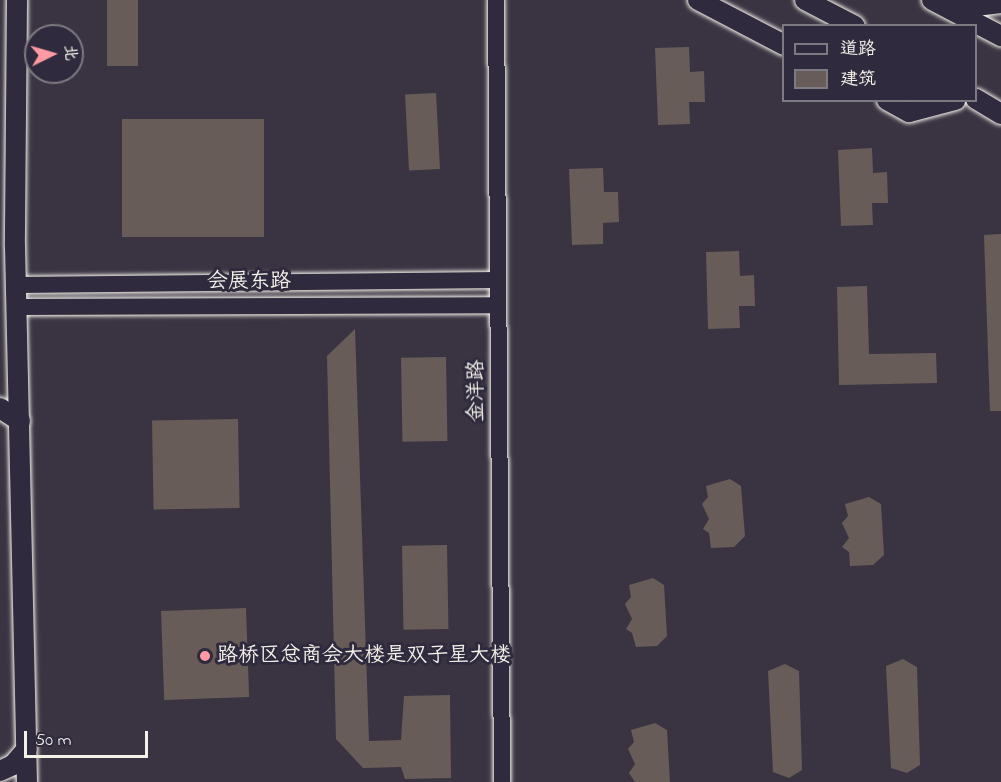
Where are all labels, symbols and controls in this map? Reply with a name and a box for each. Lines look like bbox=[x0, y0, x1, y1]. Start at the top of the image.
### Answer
north arrow bbox=[24, 24, 84, 84]
legend bbox=[782, 24, 977, 102]
text: 道路 bbox=[840, 37, 876, 63]
text: 北 bbox=[57, 44, 83, 62]
text: 建筑 bbox=[840, 67, 876, 93]
street label: 会展东路 bbox=[207, 269, 291, 295]
street label: 金洋路 bbox=[464, 360, 490, 422]
place label: 路桥区总商会大楼是双子星大楼 bbox=[217, 643, 511, 669]
marker: 路桥区总商会大楼是双子星大楼 bbox=[198, 649, 212, 663]
scale bar bbox=[27, 719, 152, 757]
text: 50 m bbox=[35, 728, 72, 754]

